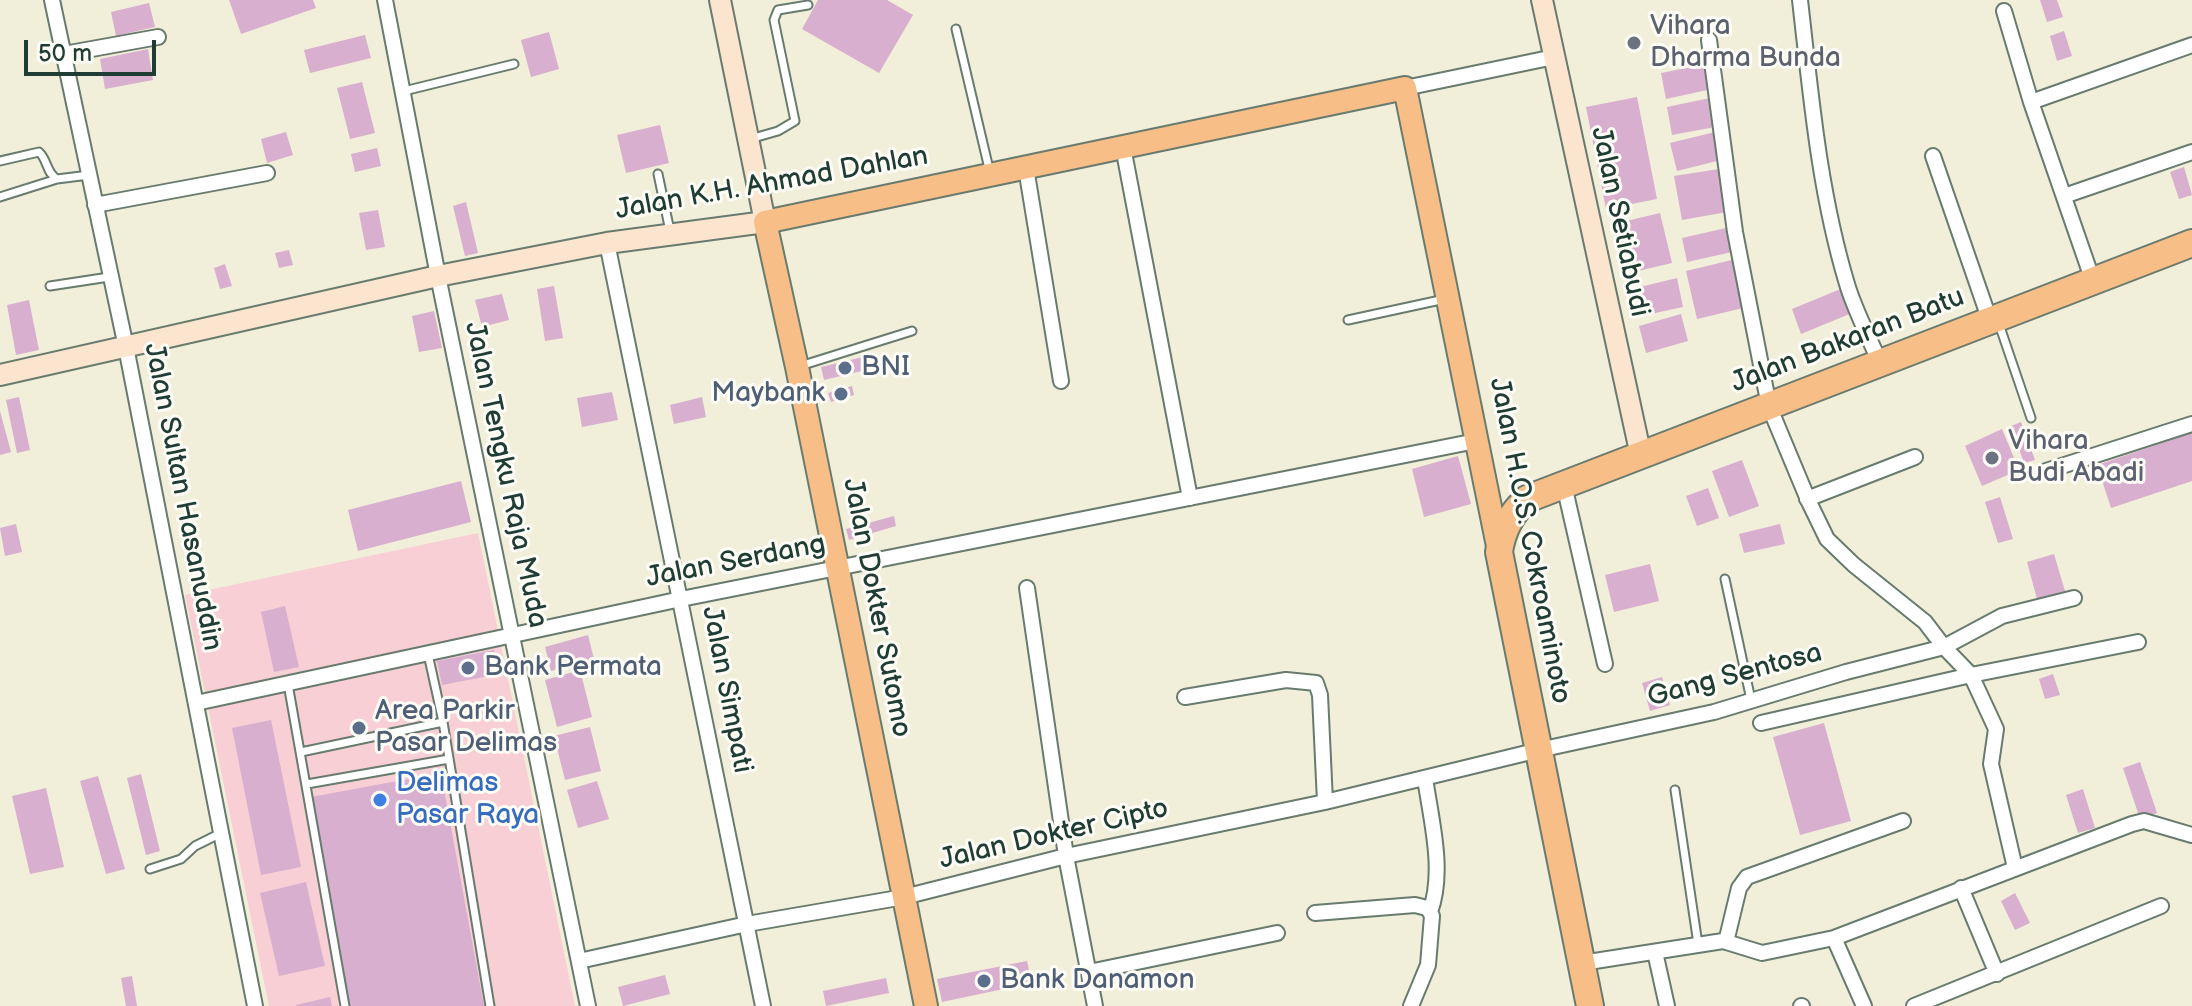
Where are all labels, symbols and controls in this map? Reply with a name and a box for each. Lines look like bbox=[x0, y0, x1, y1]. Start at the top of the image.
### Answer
place label: Vihara Dharma Bunda bbox=[1650, 10, 1841, 76]
scale bar bbox=[28, 24, 160, 74]
marker: Vihara Dharma Bunda bbox=[1625, 34, 1643, 52]
text: 50 m bbox=[38, 39, 92, 68]
street label: Jalan Setiabudi bbox=[1582, 124, 1656, 320]
street label: Jalan K.H. Ahmad Dahlan bbox=[613, 140, 931, 228]
street label: Jalan Bakaran Batu bbox=[1727, 281, 1969, 401]
street label: Jalan Tengku Raja Muda bbox=[456, 319, 554, 631]
street label: Jalan Sultan Hasanuddin bbox=[136, 340, 228, 654]
place label: BNI bbox=[861, 351, 910, 385]
marker: BNI bbox=[836, 359, 854, 377]
street label: Jalan H.O.S. Cokroaminoto bbox=[1481, 375, 1577, 707]
place label: Maybank bbox=[711, 377, 825, 411]
marker: Maybank bbox=[832, 385, 850, 403]
place label: Vihara Budi Abadi bbox=[2008, 425, 2144, 491]
marker: Vihara Budi Abadi bbox=[1983, 449, 2001, 467]
street label: Jalan Dokter Sutomo bbox=[834, 476, 918, 740]
street label: Jalan Serdang bbox=[643, 528, 829, 596]
street label: Jalan Simpati bbox=[693, 604, 759, 776]
street label: Gang Sentosa bbox=[1644, 637, 1826, 715]
place label: Bank Permata bbox=[484, 651, 662, 685]
marker: Bank Permata bbox=[459, 659, 477, 677]
place label: Area Parkir Pasar Delimas bbox=[375, 695, 557, 761]
marker: Area Parkir Pasar Delimas bbox=[350, 719, 368, 737]
place label: Delimas Pasar Raya bbox=[396, 767, 539, 833]
marker: Delimas Pasar Raya bbox=[371, 791, 389, 809]
street label: Jalan Dokter Cipto bbox=[936, 792, 1172, 878]
place label: Bank Danamon bbox=[1000, 964, 1194, 998]
marker: Bank Danamon bbox=[975, 972, 993, 990]

